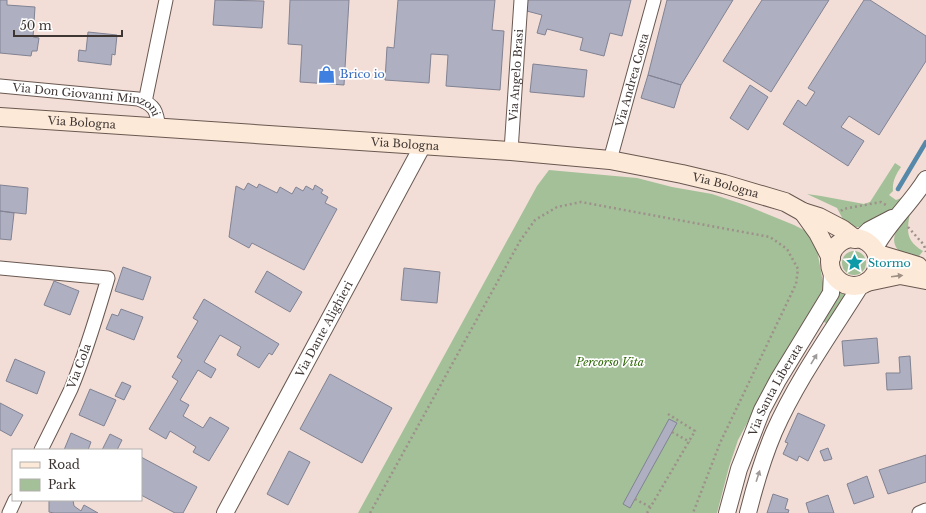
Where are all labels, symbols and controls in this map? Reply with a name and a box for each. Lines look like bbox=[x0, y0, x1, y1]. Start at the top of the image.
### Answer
scale bar bbox=[14, 12, 122, 38]
text: 50 m bbox=[20, 18, 52, 33]
street label: Via Angelo Brasi bbox=[506, 28, 526, 123]
street label: Via Andrea Costa bbox=[612, 31, 652, 129]
shop icon: Brico io bbox=[317, 64, 337, 84]
place label: Brico io bbox=[340, 67, 385, 81]
street label: Via Don Giovanni Minzoni bbox=[11, 80, 164, 118]
street label: Via Bologna bbox=[46, 113, 117, 132]
street label: Via Bologna bbox=[370, 135, 440, 153]
street label: Via Bologna bbox=[690, 170, 761, 201]
place icon: Stormo bbox=[845, 253, 865, 273]
place label: Stormo bbox=[868, 256, 911, 270]
one-way arrow bbox=[891, 273, 903, 279]
street label: Via Dante Alighieri bbox=[292, 278, 356, 380]
street label: Via Santa Liberata bbox=[745, 340, 806, 439]
street label: Via Cola bbox=[64, 341, 94, 391]
one-way arrow bbox=[811, 353, 818, 365]
park label: Percorso Vita bbox=[575, 355, 644, 369]
legend bbox=[12, 449, 142, 501]
text: Road bbox=[48, 457, 80, 472]
one-way arrow bbox=[755, 469, 761, 481]
text: Park bbox=[48, 477, 76, 492]

